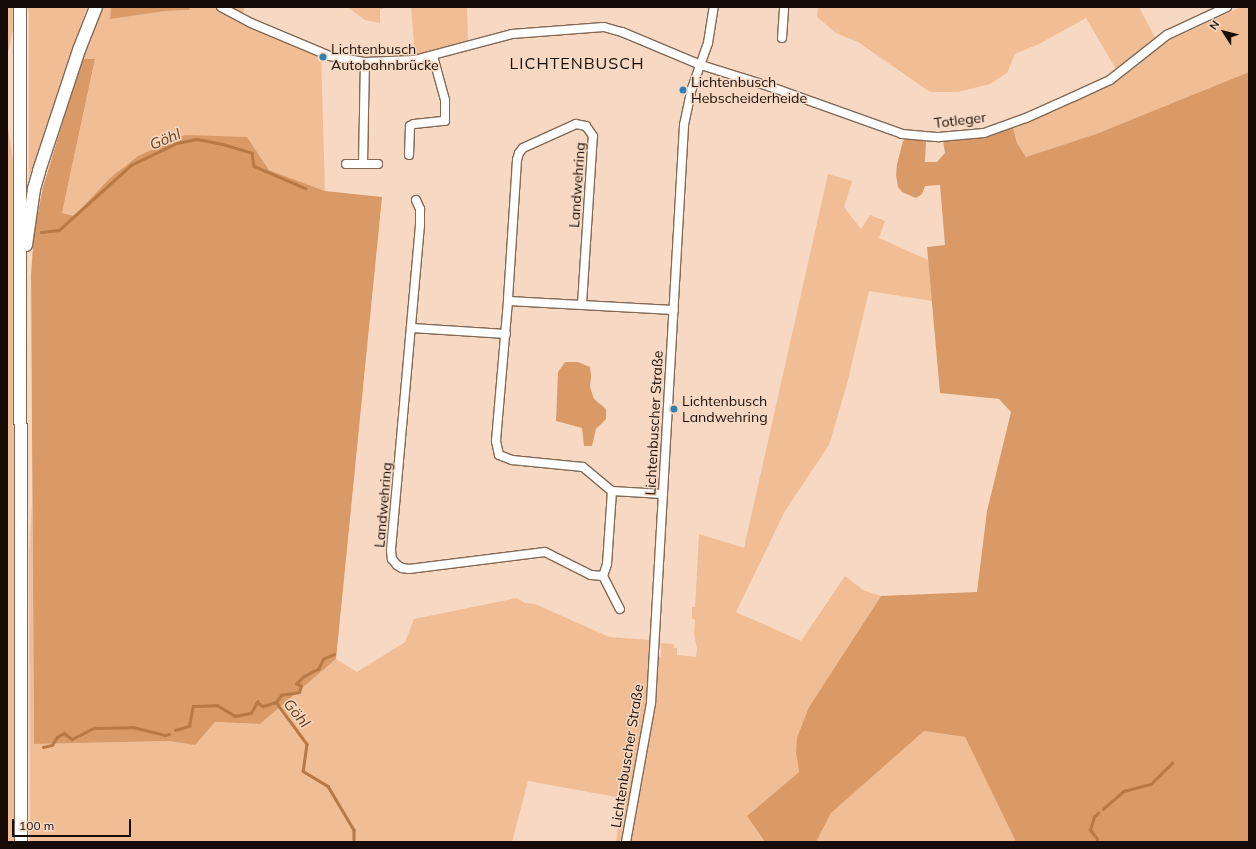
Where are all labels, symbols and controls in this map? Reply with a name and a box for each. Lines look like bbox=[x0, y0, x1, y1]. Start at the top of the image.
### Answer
north arrow bbox=[1204, 12, 1244, 52]
text: N bbox=[1206, 17, 1222, 32]
place label: Lichtenbusch Autobahnbrücke bbox=[331, 41, 439, 74]
marker: Lichtenbusch Autobahnbrücke bbox=[318, 52, 328, 62]
district label: LICHTENBUSCH bbox=[510, 53, 644, 73]
place label: Lichtenbusch Hebscheiderheide bbox=[691, 74, 807, 106]
marker: Lichtenbusch Hebscheiderheide bbox=[678, 85, 688, 95]
street label: Totleger bbox=[933, 108, 987, 132]
water label: Göhl bbox=[147, 125, 183, 153]
street label: Landwehring bbox=[566, 142, 588, 228]
street label: Lichtenbuscher Straße bbox=[642, 350, 666, 496]
place label: Lichtenbusch Landwehring bbox=[682, 393, 768, 426]
marker: Lichtenbusch Landwehring bbox=[669, 404, 679, 414]
street label: Landwehring bbox=[371, 462, 395, 548]
street label: Lichtenbuscher Straße bbox=[607, 683, 647, 829]
water label: Göhl bbox=[280, 695, 314, 731]
scale bar bbox=[14, 811, 133, 837]
text: 100 m bbox=[19, 818, 54, 833]

